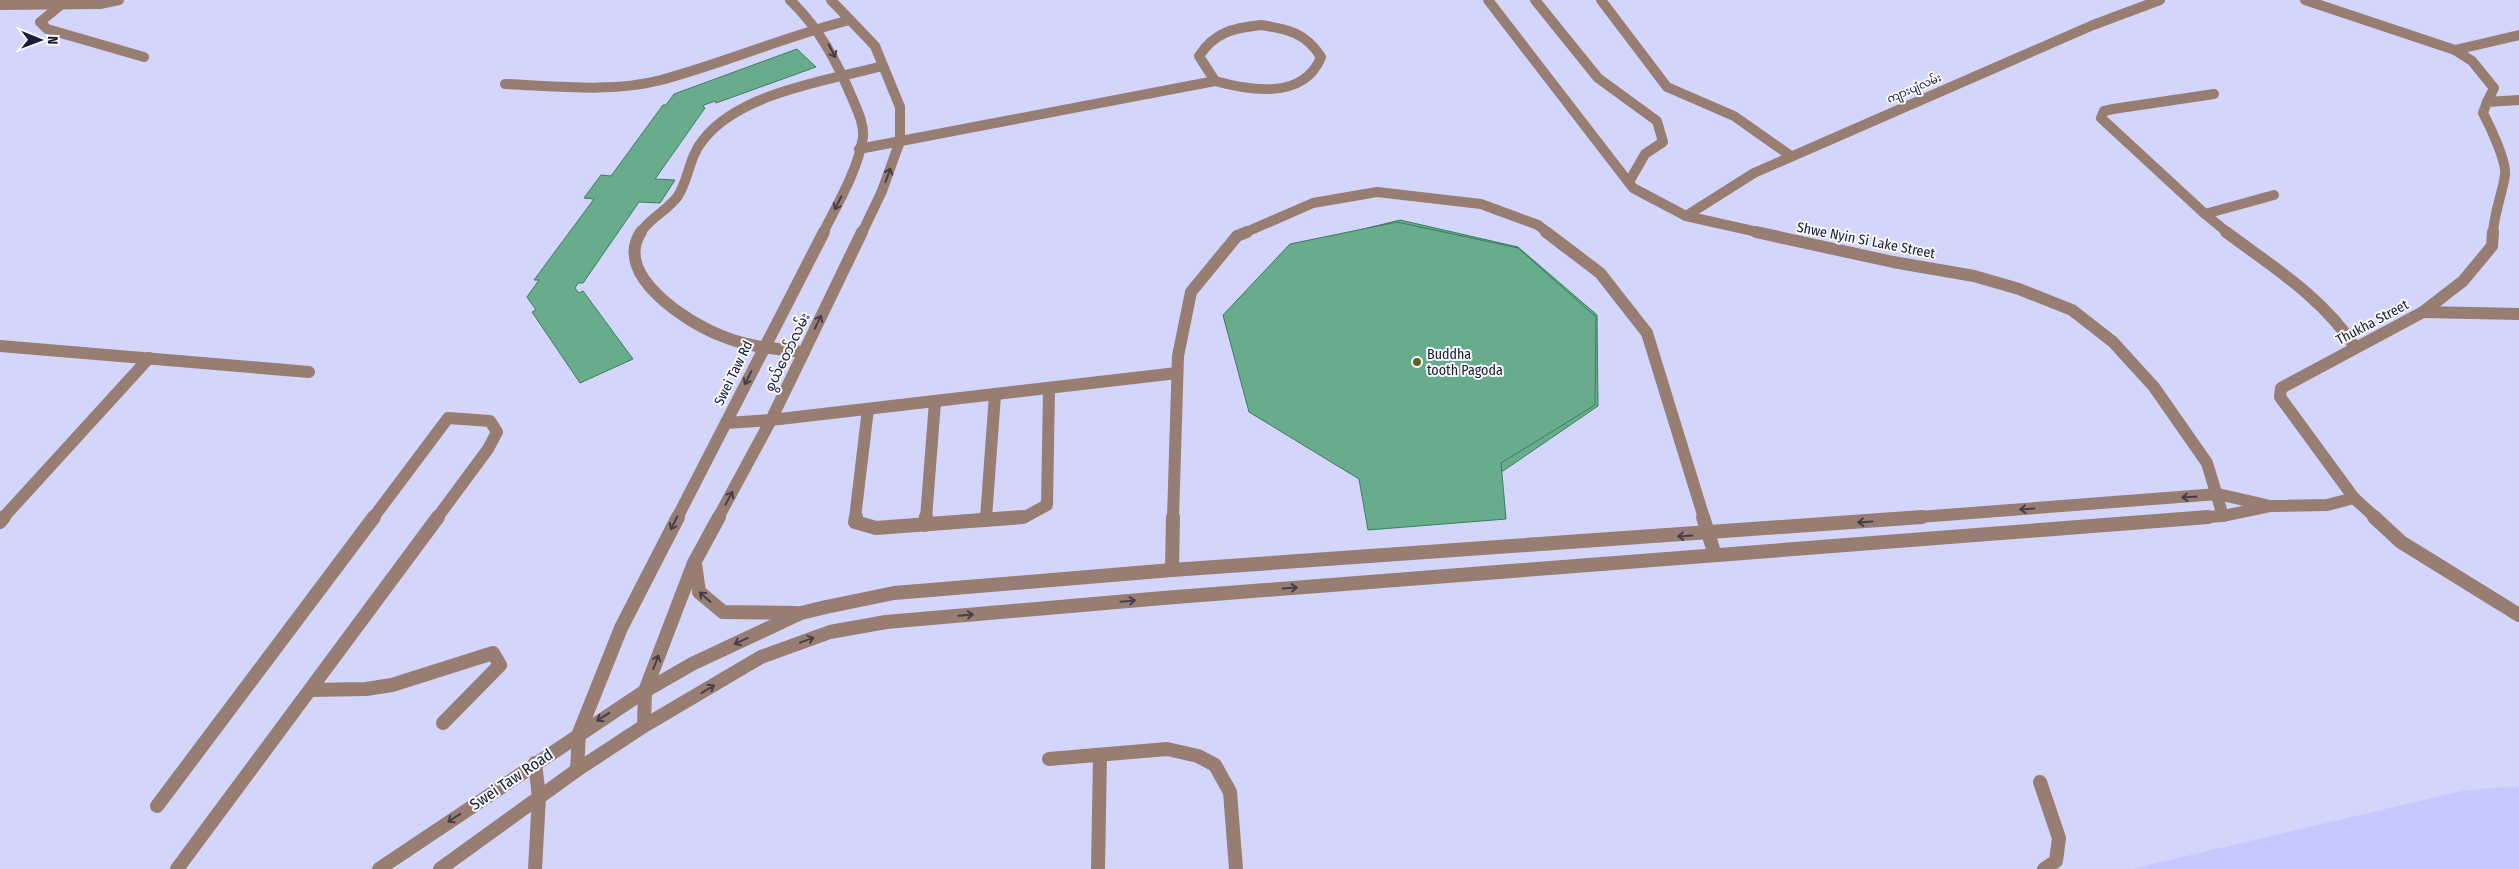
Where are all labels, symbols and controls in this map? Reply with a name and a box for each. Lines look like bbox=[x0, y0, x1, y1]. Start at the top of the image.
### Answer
north arrow bbox=[15, 15, 65, 65]
text: N bbox=[44, 36, 61, 45]
one-way arrow bbox=[828, 43, 837, 58]
street label: ကျားပျံလမ်း bbox=[1885, 70, 1944, 108]
one-way arrow bbox=[884, 168, 893, 183]
one-way arrow bbox=[833, 195, 842, 210]
street label: Shwe Nyin Si Lake Street bbox=[1795, 219, 1937, 262]
street label: Thukha Street bbox=[2333, 296, 2412, 349]
street label: စွယ်တော်လမ်း bbox=[759, 309, 816, 395]
one-way arrow bbox=[814, 315, 824, 330]
street label: Swei Taw Rd bbox=[711, 338, 756, 408]
place label: Buddha tooth Pagoda bbox=[1427, 346, 1503, 379]
marker: Buddha tooth Pagoda bbox=[1411, 356, 1423, 368]
one-way arrow bbox=[742, 371, 752, 386]
one-way arrow bbox=[725, 491, 734, 506]
one-way arrow bbox=[2181, 492, 2197, 501]
one-way arrow bbox=[2019, 505, 2035, 514]
one-way arrow bbox=[669, 516, 679, 531]
one-way arrow bbox=[1857, 517, 1873, 527]
one-way arrow bbox=[1678, 531, 1694, 540]
one-way arrow bbox=[1282, 583, 1298, 593]
one-way arrow bbox=[699, 592, 712, 603]
one-way arrow bbox=[1120, 596, 1136, 606]
one-way arrow bbox=[958, 611, 974, 620]
one-way arrow bbox=[798, 635, 814, 644]
one-way arrow bbox=[734, 637, 749, 647]
one-way arrow bbox=[652, 655, 661, 670]
one-way arrow bbox=[700, 683, 714, 693]
one-way arrow bbox=[597, 712, 611, 722]
street label: Swei Taw Road bbox=[466, 745, 556, 814]
one-way arrow bbox=[447, 813, 461, 823]

